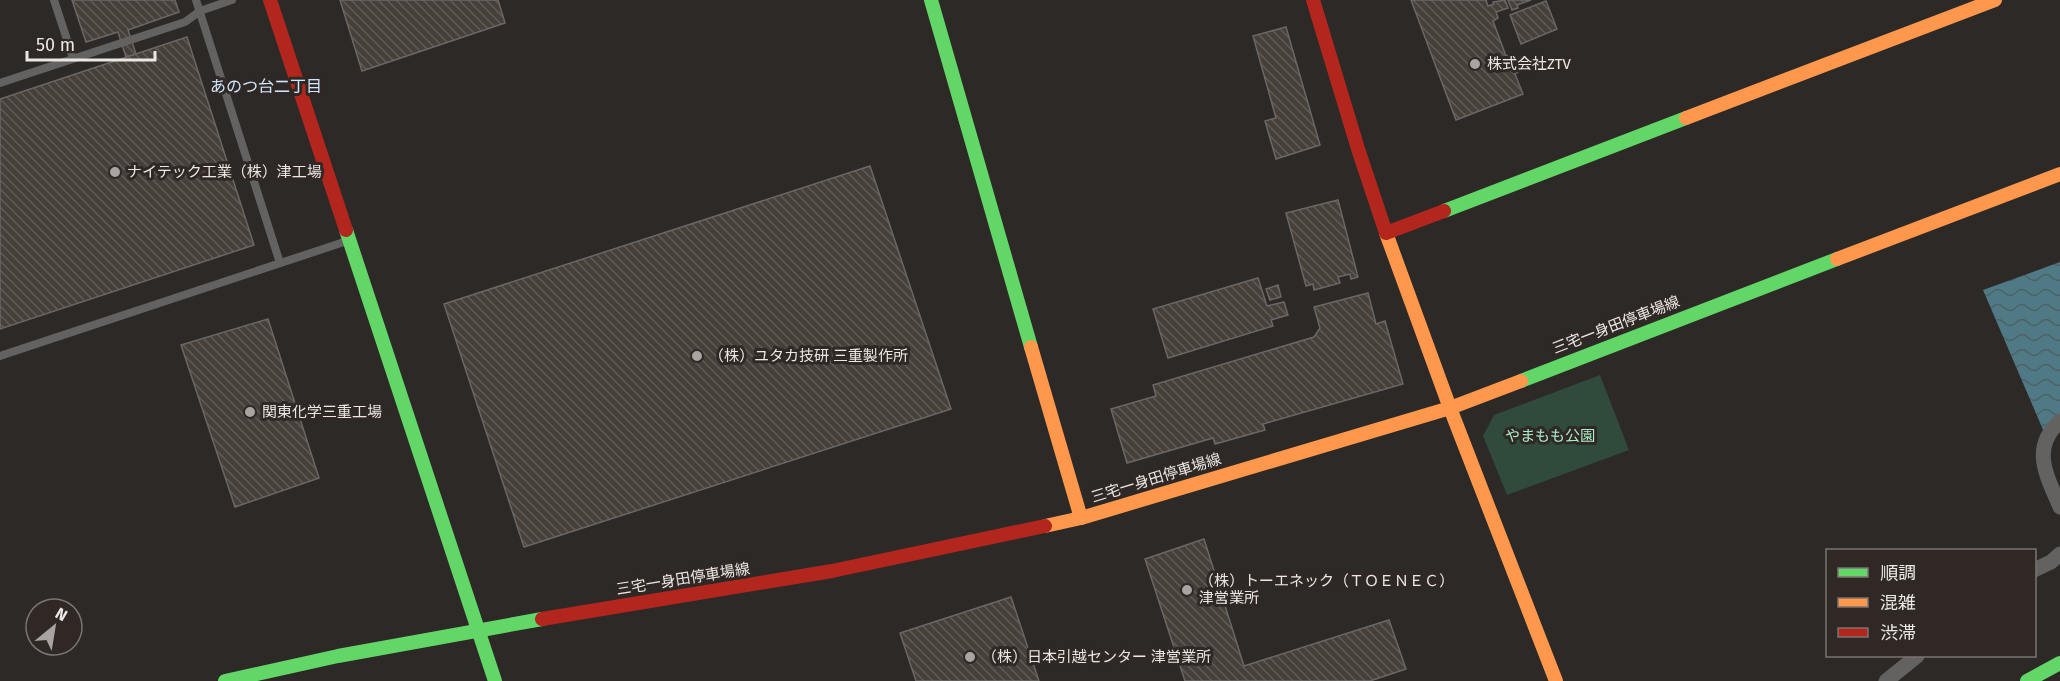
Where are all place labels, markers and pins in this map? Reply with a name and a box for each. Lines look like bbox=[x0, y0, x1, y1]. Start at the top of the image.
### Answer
place label: 株式会社ZTV bbox=[1487, 55, 1572, 73]
marker: 株式会社ZTV bbox=[1468, 57, 1482, 71]
place label: ナイテック工業（株）津工場 bbox=[127, 163, 322, 181]
marker: ナイテック工業（株）津工場 bbox=[108, 165, 122, 179]
place label: （株）ユタカ技研 三重製作所 bbox=[709, 347, 908, 365]
marker: （株）ユタカ技研 三重製作所 bbox=[690, 349, 704, 363]
place label: 関東化学三重工場 bbox=[262, 403, 382, 421]
marker: 関東化学三重工場 bbox=[243, 405, 257, 419]
place label: （株）トーエネック（ＴＯＥＮＥＣ） 津営業所 bbox=[1199, 572, 1454, 607]
marker: （株）トーエネック（ＴＯＥＮＥＣ） 津営業所 bbox=[1180, 583, 1194, 597]
place label: （株）日本引越センター 津営業所 bbox=[982, 648, 1211, 666]
marker: （株）日本引越センター 津営業所 bbox=[963, 650, 977, 664]

